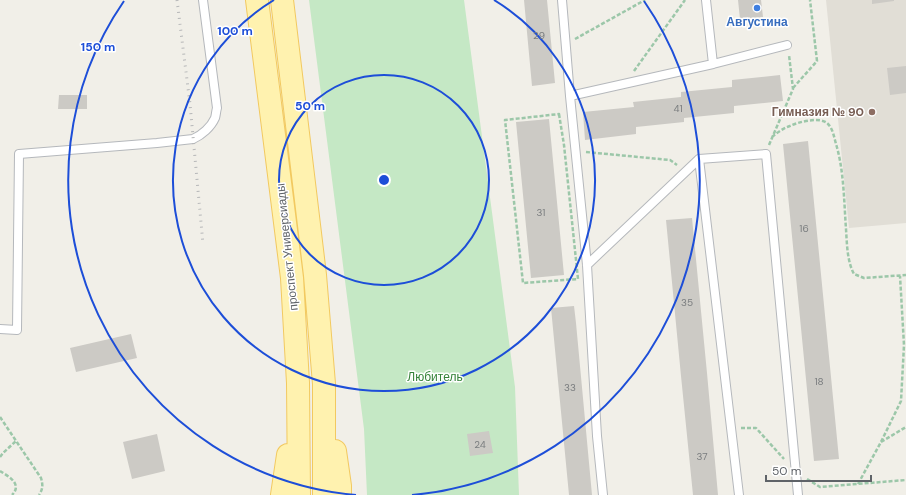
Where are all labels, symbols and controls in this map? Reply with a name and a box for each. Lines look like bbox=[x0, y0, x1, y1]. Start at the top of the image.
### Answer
marker: Августина bbox=[752, 3, 762, 13]
place label: Августина bbox=[726, 14, 788, 30]
text: 100 m bbox=[217, 23, 253, 39]
house number: 29 bbox=[533, 29, 545, 42]
text: 150 m bbox=[81, 39, 115, 55]
text: 50 m bbox=[295, 98, 325, 114]
house number: 41 bbox=[673, 102, 683, 115]
place label: Гимназия № 90 bbox=[772, 104, 864, 120]
marker: Гимназия № 90 bbox=[867, 107, 877, 117]
centre of rings bbox=[377, 173, 391, 187]
street label: проспект Универсиады bbox=[272, 182, 302, 312]
house number: 31 bbox=[537, 206, 545, 219]
house number: 16 bbox=[799, 222, 809, 235]
house number: 35 bbox=[681, 296, 693, 309]
park label: Любитель bbox=[407, 369, 463, 385]
house number: 18 bbox=[814, 375, 824, 388]
house number: 33 bbox=[564, 381, 576, 394]
house number: 24 bbox=[474, 438, 486, 451]
house number: 37 bbox=[696, 450, 708, 463]
scale bar bbox=[766, 457, 871, 483]
text: 50 m bbox=[772, 463, 801, 479]

